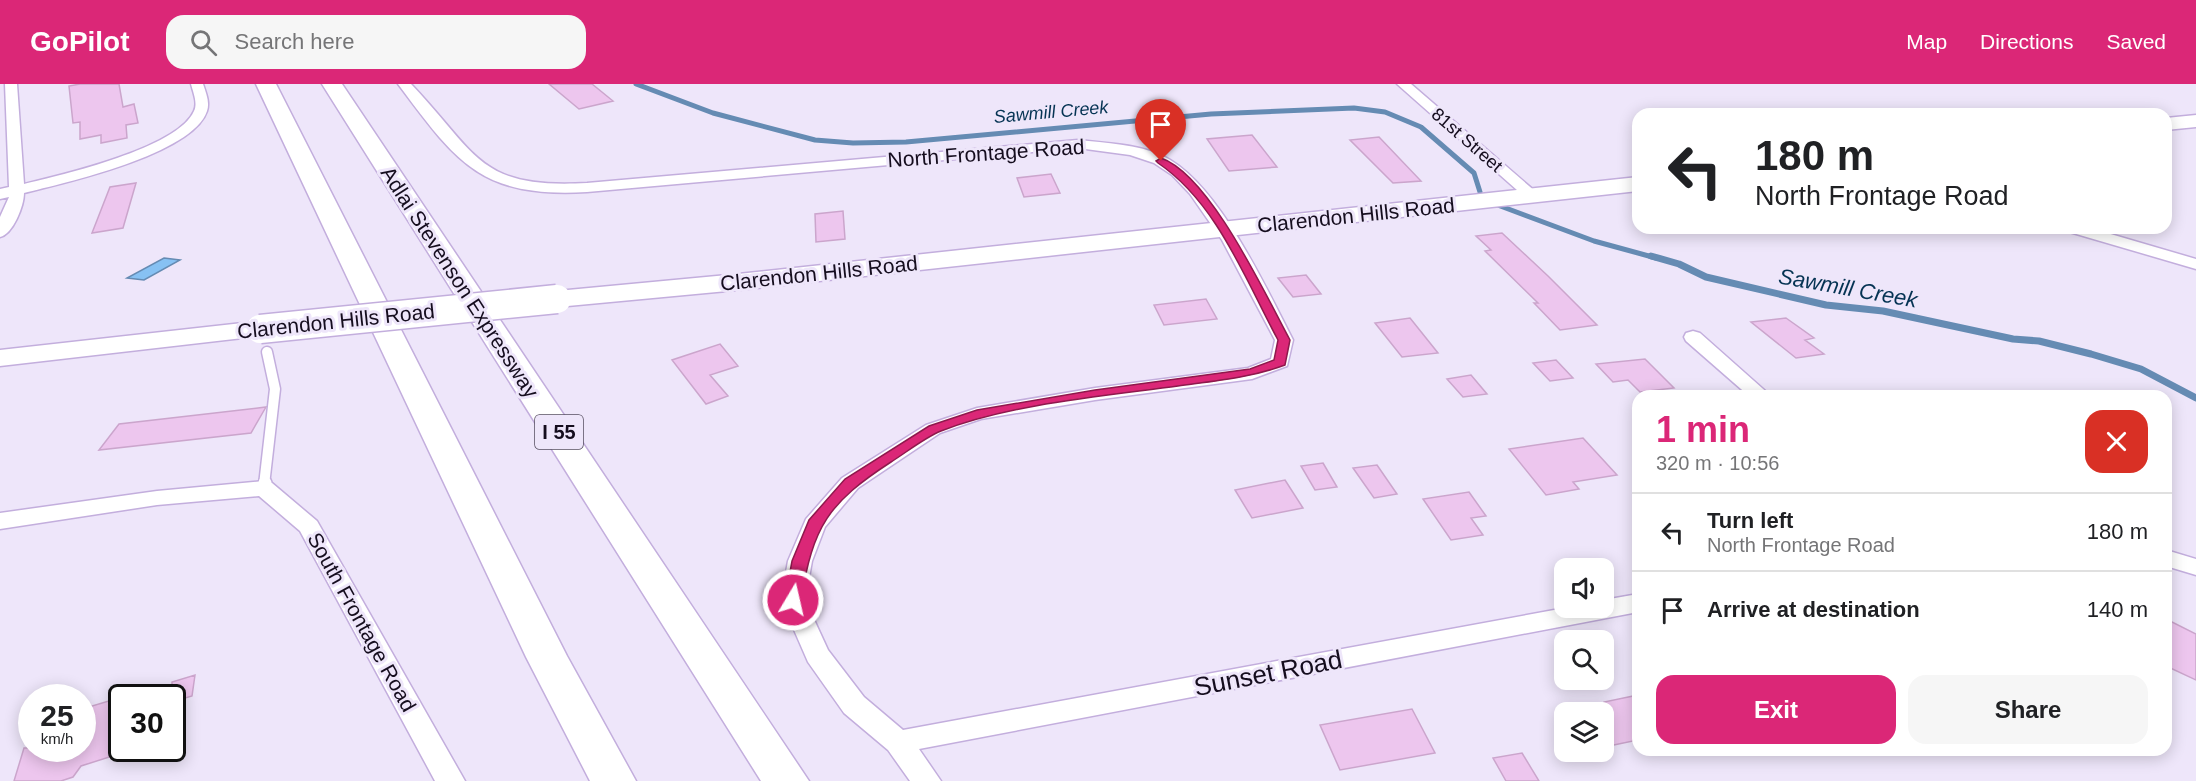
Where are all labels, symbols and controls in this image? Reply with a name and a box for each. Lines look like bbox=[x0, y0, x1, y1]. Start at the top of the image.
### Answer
search box bbox=[166, 15, 586, 69]
text: GoPilot bbox=[30, 26, 130, 57]
icon: search bbox=[187, 26, 220, 59]
text: Search here bbox=[235, 29, 354, 54]
text: Map bbox=[1906, 30, 1947, 53]
text: Directions bbox=[1980, 30, 2073, 53]
text: Saved bbox=[2106, 30, 2166, 53]
water label: Sawmill Creek bbox=[993, 97, 1110, 127]
pin bbox=[1135, 99, 1186, 161]
street label: 81st Street bbox=[1428, 104, 1506, 176]
icon: arrive bbox=[1144, 108, 1177, 141]
icon: left bbox=[1656, 132, 1734, 210]
text: 180 m bbox=[1755, 132, 1874, 179]
street label: North Frontage Road bbox=[887, 135, 1085, 171]
street label: Adlai Stevenson Expressway bbox=[377, 162, 544, 402]
text: North Frontage Road bbox=[1755, 181, 2009, 211]
street label: Clarendon Hills Road bbox=[1256, 193, 1456, 237]
street label: Clarendon Hills Road bbox=[719, 251, 919, 295]
water label: Sawmill Creek bbox=[1777, 263, 1920, 313]
street label: Clarendon Hills Road bbox=[236, 299, 436, 343]
text: 1 min bbox=[1656, 409, 1750, 450]
button: close bbox=[2085, 410, 2148, 473]
road number: I 55 bbox=[535, 415, 583, 449]
text: 320 m · 10:56 bbox=[1656, 452, 1779, 474]
text: Turn left bbox=[1707, 508, 1793, 533]
icon: left bbox=[1656, 516, 1689, 549]
text: 180 m bbox=[2087, 519, 2148, 544]
street label: South Frontage Road bbox=[303, 529, 421, 715]
text: North Frontage Road bbox=[1707, 534, 1895, 556]
map controls bbox=[1554, 558, 1614, 762]
button: sound bbox=[1554, 558, 1614, 618]
position arrow bbox=[761, 568, 825, 632]
icon: arrive bbox=[1656, 594, 1689, 627]
text: Arrive at destination bbox=[1707, 597, 1920, 622]
text: 140 m bbox=[2087, 597, 2148, 622]
button: search bbox=[1554, 630, 1614, 690]
street label: Sunset Road bbox=[1191, 644, 1345, 702]
button: Exit bbox=[1656, 675, 1896, 744]
button: Share bbox=[1908, 675, 2148, 744]
speed limit sign: 30 bbox=[108, 684, 186, 762]
text: 25 bbox=[40, 699, 74, 732]
button: layers bbox=[1554, 702, 1614, 762]
text: km/h bbox=[41, 730, 73, 747]

